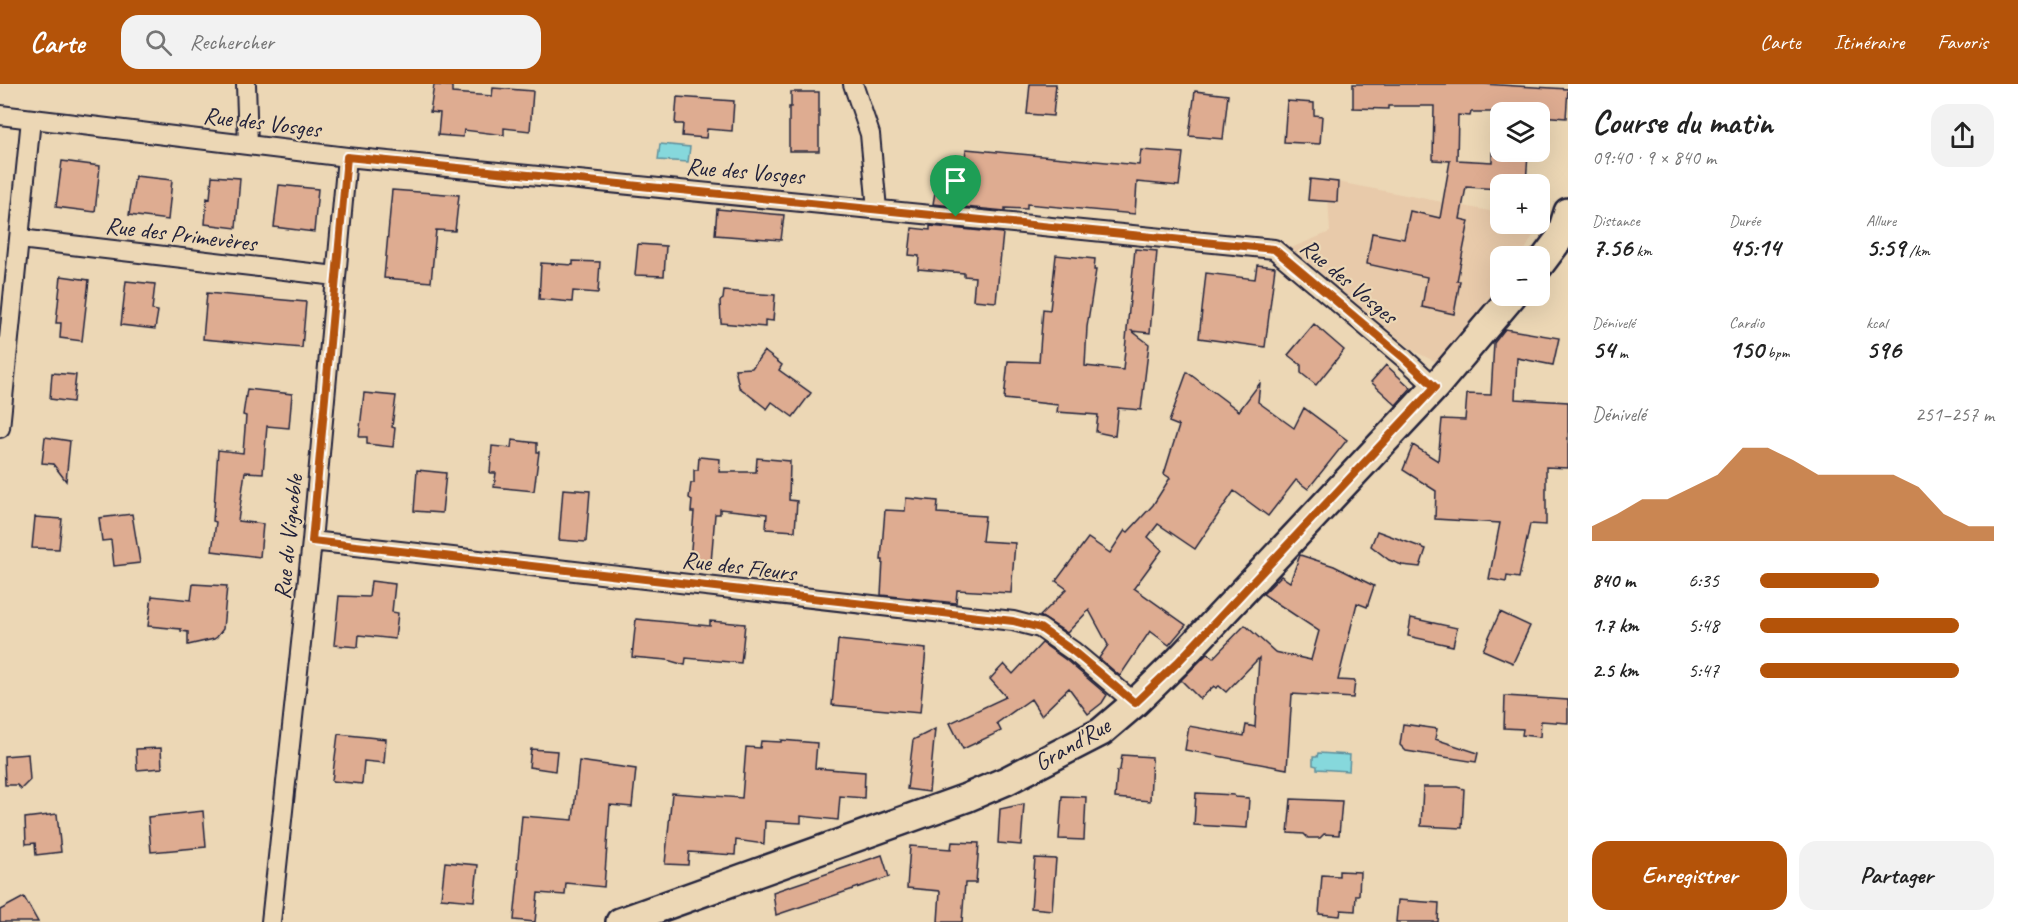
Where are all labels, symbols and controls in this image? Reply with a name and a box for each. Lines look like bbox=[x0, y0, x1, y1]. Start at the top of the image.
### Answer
search box bbox=[121, 15, 541, 69]
text: Carte bbox=[30, 25, 85, 60]
icon: search bbox=[142, 26, 175, 59]
text: Rechercher bbox=[190, 28, 274, 56]
text: Carte bbox=[1760, 29, 1801, 55]
text: Itinéraire bbox=[1834, 29, 1904, 55]
text: Favoris bbox=[1937, 29, 1988, 55]
street label: Rue des Vosges bbox=[202, 100, 324, 144]
text: Course du matin bbox=[1592, 101, 1773, 143]
map controls bbox=[1490, 102, 1550, 306]
button: layers bbox=[1490, 102, 1550, 162]
button: share bbox=[1931, 104, 1994, 167]
text: 09:40 · 9 × 840 m bbox=[1592, 145, 1716, 170]
street label: Rue des Vosges bbox=[685, 151, 807, 191]
pin bbox=[930, 155, 981, 217]
icon: arrive bbox=[939, 164, 972, 197]
button: + bbox=[1490, 174, 1550, 234]
street label: Rue des Primevères bbox=[104, 210, 260, 258]
text: Distance bbox=[1592, 211, 1640, 231]
text: Durée bbox=[1729, 211, 1760, 231]
text: Allure bbox=[1866, 211, 1896, 231]
text: 7.56 bbox=[1592, 231, 1632, 264]
text: 45:14 bbox=[1729, 231, 1781, 264]
text: 5:59 bbox=[1866, 231, 1905, 264]
street label: Rue des Vosges bbox=[1294, 232, 1405, 332]
text: km bbox=[1632, 241, 1652, 261]
text: /km bbox=[1905, 241, 1930, 261]
button: − bbox=[1490, 246, 1550, 306]
text: Dénivelé bbox=[1592, 313, 1635, 333]
text: Cardio bbox=[1729, 313, 1764, 333]
text: kcal bbox=[1866, 313, 1887, 333]
text: 54 bbox=[1592, 333, 1615, 366]
text: 150 bbox=[1729, 333, 1764, 366]
text: 596 bbox=[1866, 333, 1901, 366]
text: m bbox=[1615, 343, 1628, 363]
text: bpm bbox=[1764, 343, 1790, 363]
text: Dénivelé bbox=[1592, 402, 1646, 427]
text: 251–257 m bbox=[1915, 402, 1994, 427]
street label: Rue du Vignoble bbox=[267, 471, 310, 601]
street label: Rue des Fleurs bbox=[680, 544, 799, 588]
text: 840 m bbox=[1592, 568, 1635, 593]
text: 6:35 bbox=[1688, 568, 1719, 593]
text: 1.7 km bbox=[1592, 613, 1638, 638]
text: 5:48 bbox=[1688, 613, 1719, 638]
text: 2.5 km bbox=[1592, 658, 1638, 683]
text: 5:47 bbox=[1688, 658, 1719, 683]
street label: Grand'Rue bbox=[1029, 709, 1117, 778]
button: Enregistrer bbox=[1592, 841, 1787, 910]
button: Partager bbox=[1799, 841, 1994, 910]

